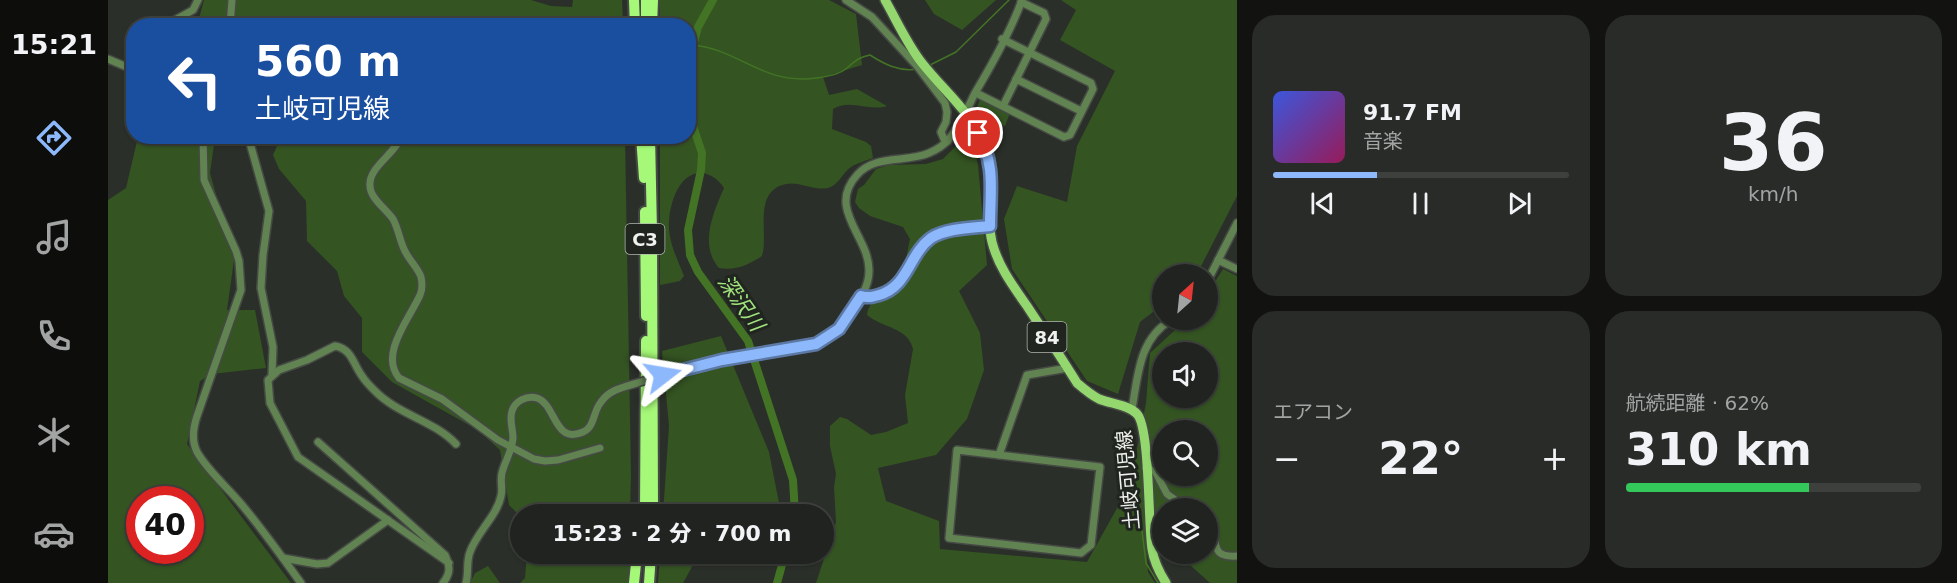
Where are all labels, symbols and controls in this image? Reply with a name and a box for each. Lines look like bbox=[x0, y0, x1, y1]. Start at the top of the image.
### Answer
text: 15:21 bbox=[11, 29, 97, 60]
text: 560 m bbox=[255, 37, 401, 86]
icon: left bbox=[156, 42, 234, 120]
text: 土岐可児線 bbox=[255, 93, 390, 124]
text: 36 bbox=[1719, 98, 1828, 188]
text: 91.7 FM bbox=[1363, 100, 1462, 125]
pin bbox=[952, 107, 1003, 158]
icon: arrive bbox=[961, 116, 994, 149]
icon: directions bbox=[33, 117, 75, 159]
text: 音楽 bbox=[1363, 129, 1403, 153]
text: km/h bbox=[1748, 182, 1798, 206]
icon: previous bbox=[1306, 187, 1339, 220]
icon: pause bbox=[1404, 187, 1437, 220]
icon: next bbox=[1503, 187, 1536, 220]
icon: music bbox=[33, 216, 75, 258]
road number: C3 bbox=[626, 224, 664, 254]
north arrow bbox=[1152, 264, 1218, 330]
map controls bbox=[1152, 264, 1218, 564]
water label: 深沢川 bbox=[713, 270, 770, 337]
icon: phone bbox=[33, 315, 75, 357]
road number: 84 bbox=[1028, 322, 1066, 352]
button: sound bbox=[1152, 342, 1218, 408]
position arrow bbox=[631, 343, 695, 407]
text: 航続距離 · 62% bbox=[1626, 391, 1769, 415]
text: エアコン bbox=[1273, 400, 1353, 424]
icon: climate bbox=[33, 414, 75, 456]
button: search bbox=[1152, 420, 1218, 486]
text: 310 km bbox=[1626, 423, 1812, 476]
street label: 土岐可児線 bbox=[1112, 429, 1144, 531]
text: 22° bbox=[1378, 432, 1463, 485]
text: − bbox=[1273, 439, 1301, 478]
text: + bbox=[1541, 439, 1569, 478]
speed limit sign: 40 bbox=[126, 486, 204, 564]
button: layers bbox=[1152, 498, 1218, 564]
icon: car bbox=[33, 513, 75, 555]
text: 15:23 · 2 分 · 700 m bbox=[553, 521, 791, 546]

